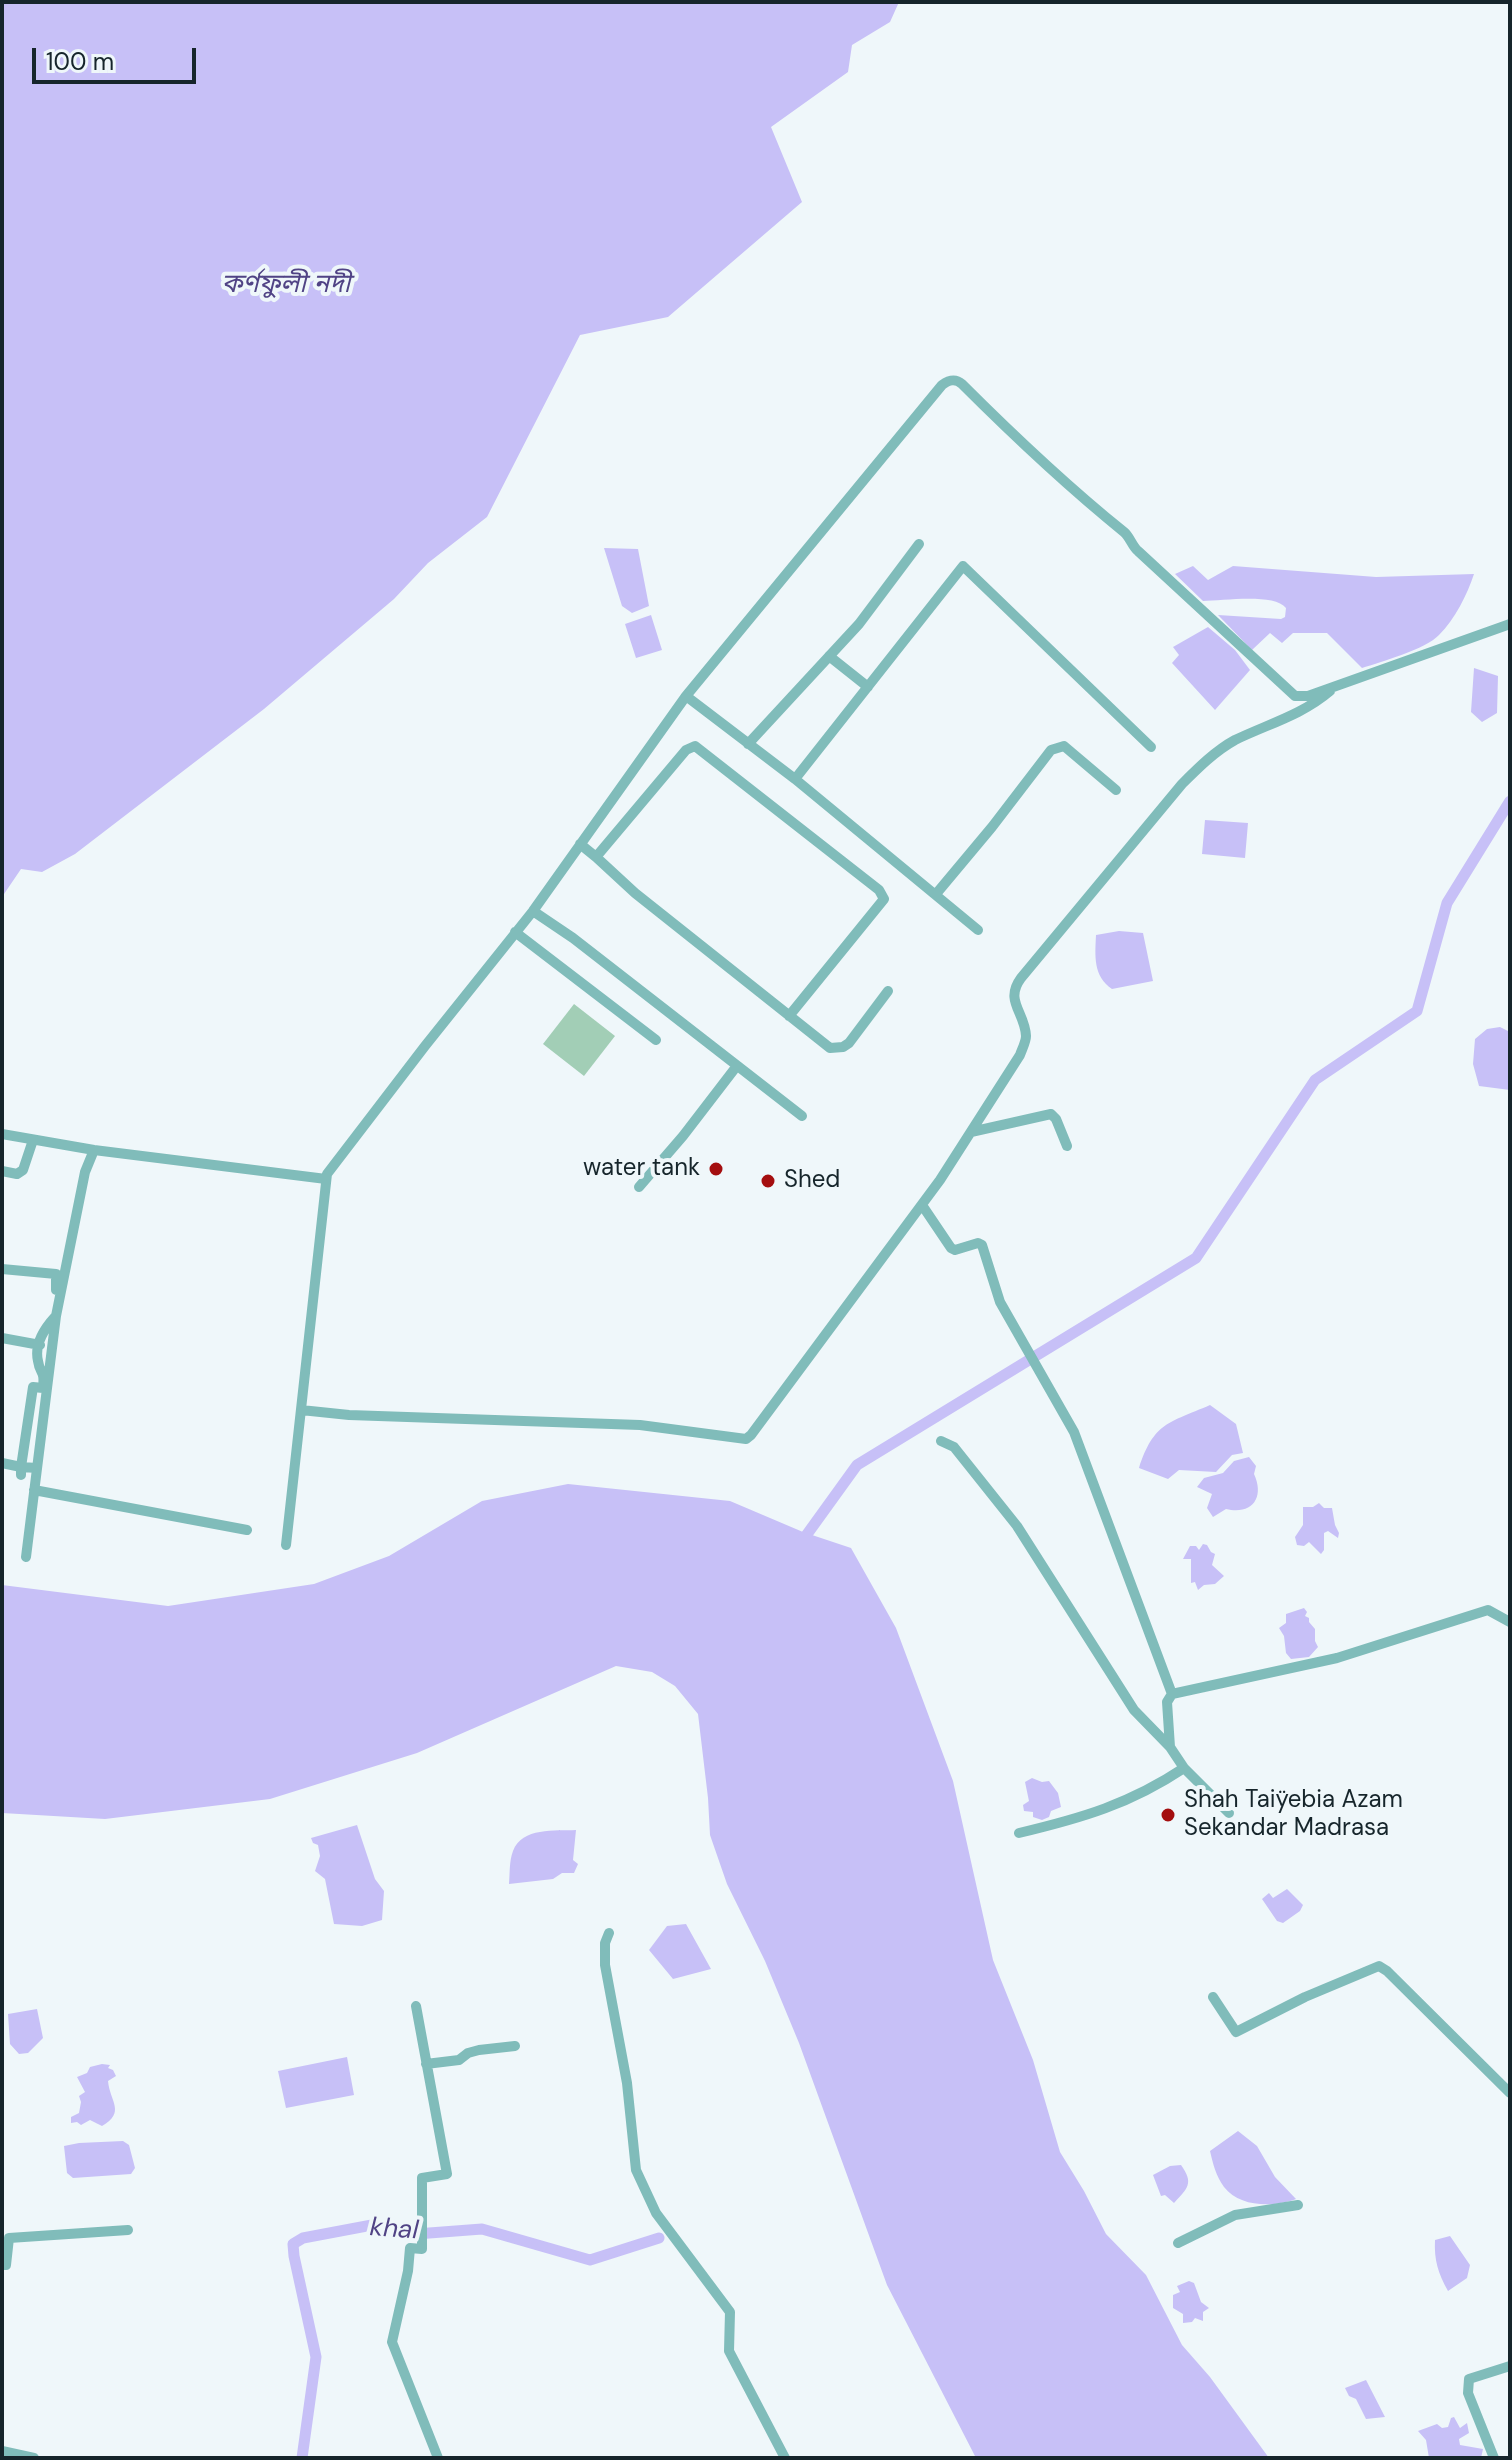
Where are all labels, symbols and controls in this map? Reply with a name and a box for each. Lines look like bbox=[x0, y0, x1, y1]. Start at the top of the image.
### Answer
scale bar bbox=[36, 32, 200, 82]
text: 100 m bbox=[46, 46, 114, 77]
water label: কর্ণফুলী নদী bbox=[222, 269, 350, 301]
place label: water tank bbox=[583, 1155, 700, 1183]
marker: water tank bbox=[707, 1160, 725, 1178]
place label: Shed bbox=[784, 1167, 840, 1195]
marker: Shed bbox=[759, 1172, 777, 1190]
place label: Shah Taiÿebia Azam Sekandar Madrasa bbox=[1184, 1787, 1403, 1843]
marker: Shah Taiÿebia Azam Sekandar Madrasa bbox=[1159, 1806, 1177, 1824]
water label: khal bbox=[369, 2213, 419, 2247]

